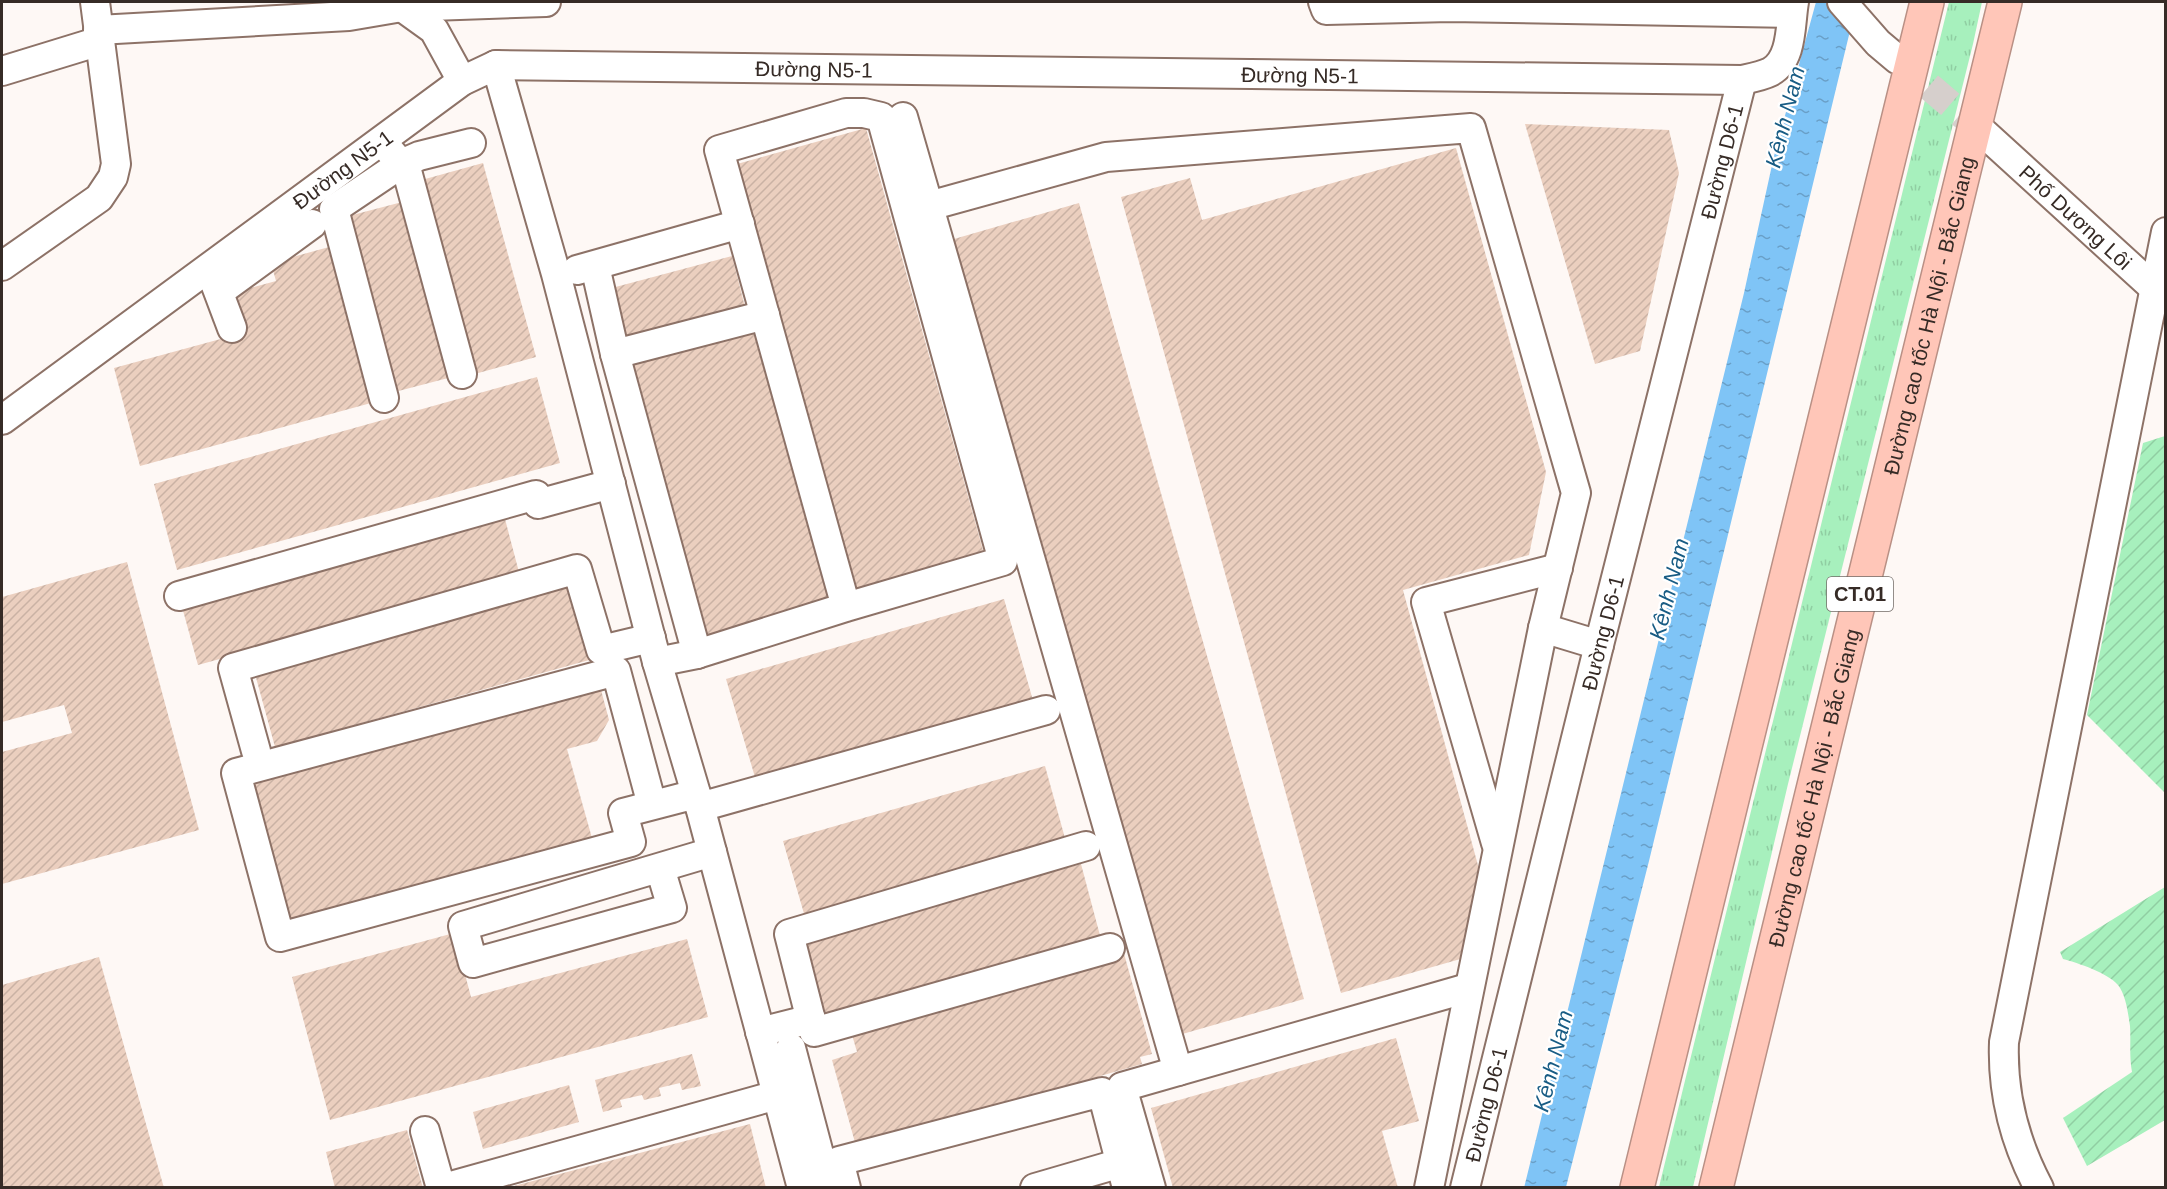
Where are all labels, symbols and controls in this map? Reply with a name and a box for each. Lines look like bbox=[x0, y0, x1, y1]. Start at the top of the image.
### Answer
street label: Đường N5-1 bbox=[755, 57, 873, 81]
street label: Đường N5-1 bbox=[1241, 62, 1359, 87]
water label: Kênh Nam bbox=[1760, 64, 1810, 170]
street label: Đường D6-1 bbox=[1696, 102, 1747, 221]
street label: Đường N5-1 bbox=[288, 125, 397, 213]
street label: Đường cao tốc Hà Nội - Bắc Giang bbox=[1879, 154, 1978, 477]
street label: Phố Dương Lôi bbox=[2015, 160, 2137, 274]
water label: Kênh Nam bbox=[1644, 536, 1694, 642]
street label: Đường D6-1 bbox=[1577, 573, 1628, 693]
road number: CT.01 bbox=[1827, 577, 1893, 611]
street label: Đường cao tốc Hà Nội - Bắc Giang bbox=[1764, 626, 1863, 949]
water label: Kênh Nam bbox=[1528, 1008, 1578, 1114]
street label: Đường D6-1 bbox=[1460, 1045, 1511, 1164]

